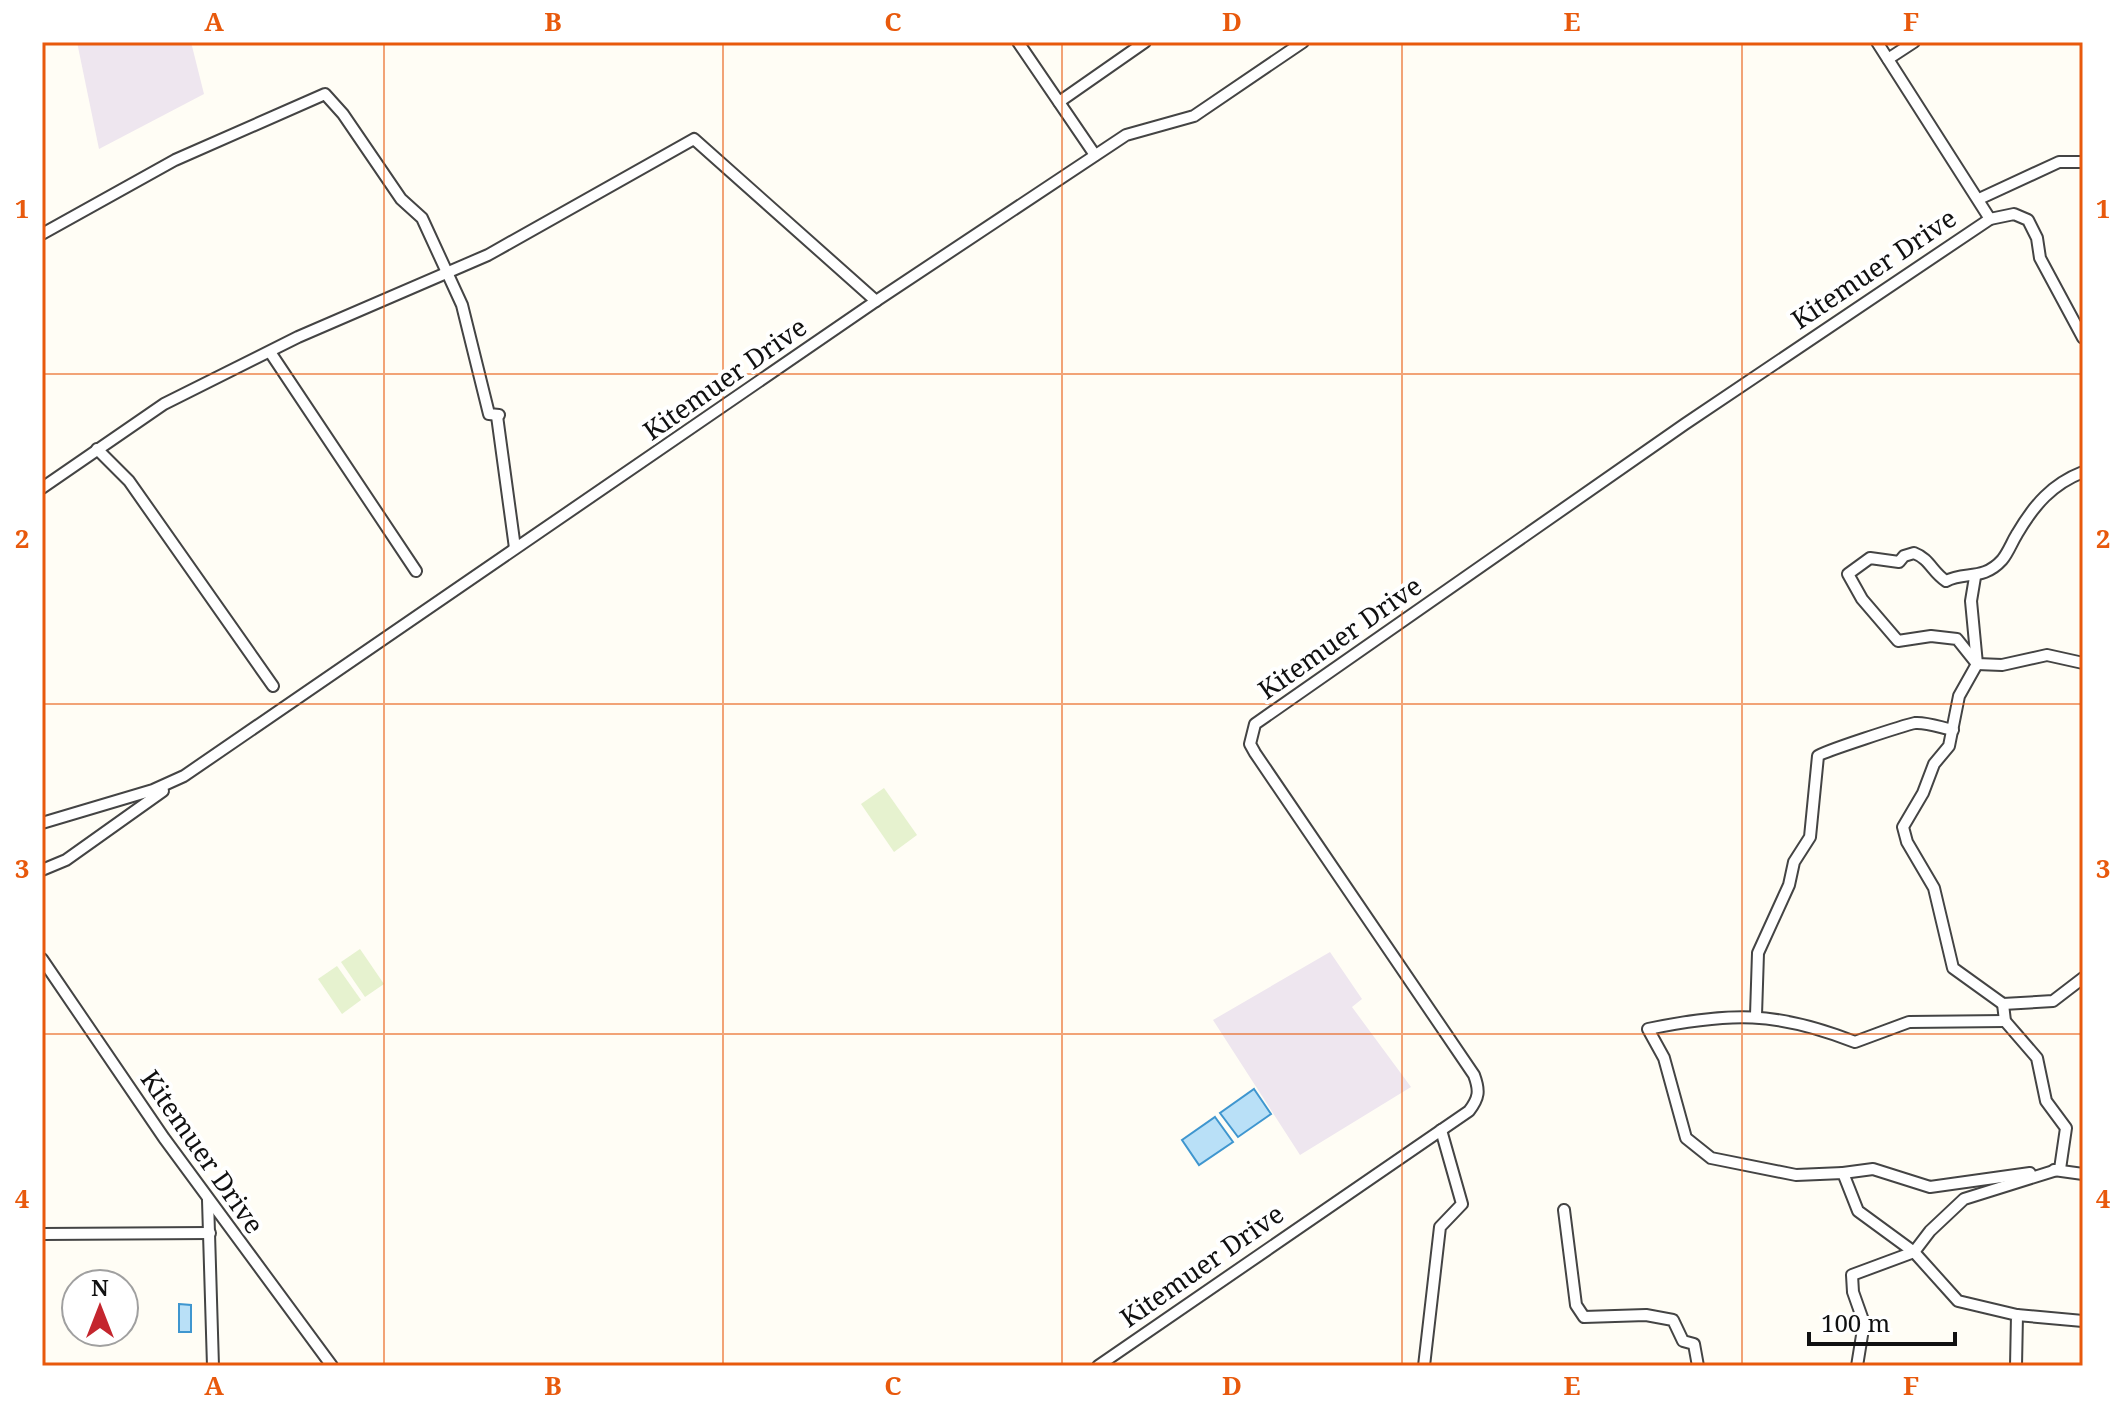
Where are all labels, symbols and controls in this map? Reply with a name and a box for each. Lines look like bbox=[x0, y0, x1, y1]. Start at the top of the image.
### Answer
text: A bbox=[204, 3, 224, 39]
text: B bbox=[544, 3, 562, 39]
text: C bbox=[884, 3, 902, 39]
text: D bbox=[1222, 3, 1242, 39]
text: E bbox=[1564, 3, 1581, 39]
text: F bbox=[1903, 3, 1919, 39]
text: 1 bbox=[15, 190, 29, 226]
text: 1 bbox=[2096, 190, 2110, 226]
street label: Kitemuer Drive bbox=[1784, 200, 1963, 337]
street label: Kitemuer Drive bbox=[635, 308, 813, 448]
text: 2 bbox=[15, 520, 29, 556]
text: 2 bbox=[2096, 520, 2110, 556]
street label: Kitemuer Drive bbox=[1250, 567, 1428, 707]
text: 3 bbox=[15, 850, 29, 886]
text: 3 bbox=[2096, 850, 2110, 886]
street label: Kitemuer Drive bbox=[133, 1062, 273, 1240]
text: 4 bbox=[15, 1180, 30, 1216]
text: 4 bbox=[2096, 1180, 2111, 1216]
street label: Kitemuer Drive bbox=[1112, 1195, 1290, 1335]
north arrow bbox=[60, 1268, 140, 1348]
text: N bbox=[91, 1272, 109, 1302]
scale bar bbox=[1809, 1296, 1955, 1346]
text: 100 m bbox=[1821, 1306, 1890, 1339]
text: A bbox=[204, 1367, 224, 1403]
text: B bbox=[544, 1367, 562, 1403]
text: C bbox=[884, 1367, 902, 1403]
text: D bbox=[1222, 1367, 1242, 1403]
text: E bbox=[1564, 1367, 1581, 1403]
text: F bbox=[1903, 1367, 1919, 1403]

